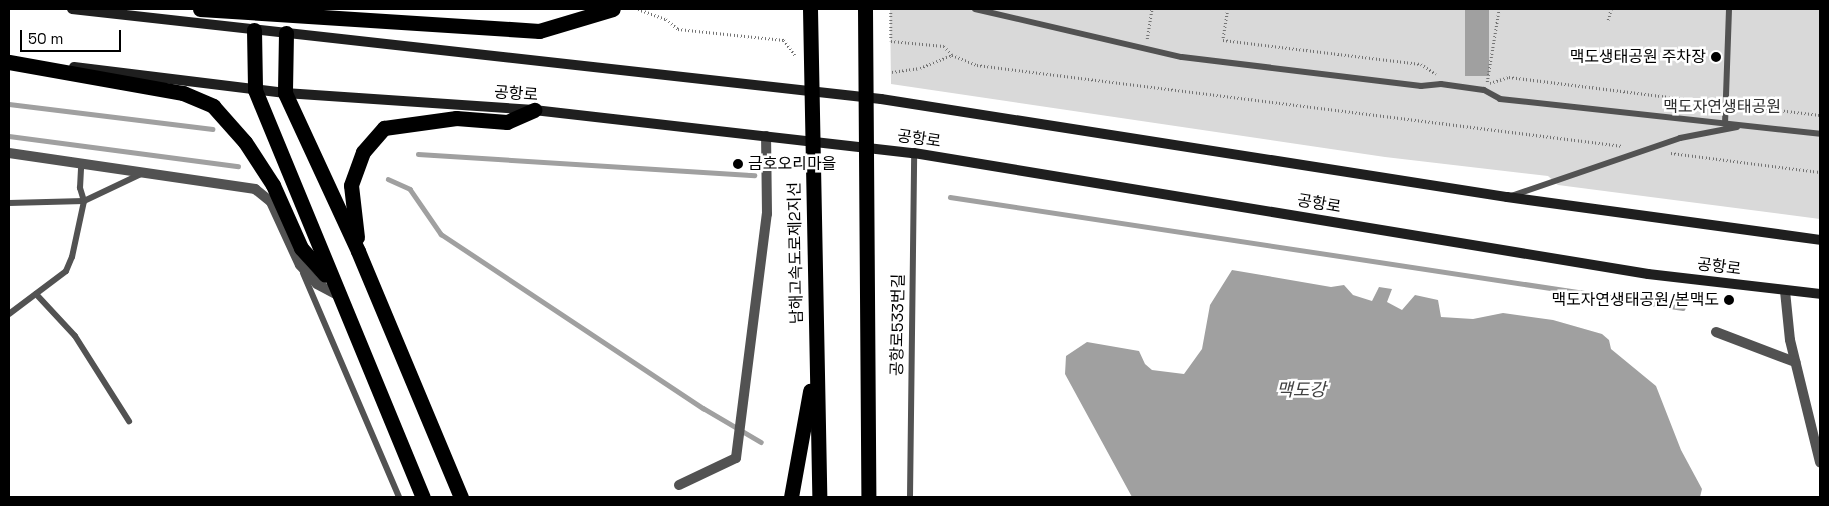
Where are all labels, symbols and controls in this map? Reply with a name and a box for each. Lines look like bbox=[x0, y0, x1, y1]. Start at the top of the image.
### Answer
scale bar bbox=[22, 20, 124, 52]
text: 50 m bbox=[28, 29, 63, 48]
place label: 맥도생태공원 주차장 bbox=[1569, 47, 1706, 67]
marker: 맥도생태공원 주차장 bbox=[1710, 51, 1722, 63]
street label: 공항로 bbox=[493, 83, 539, 105]
park label: 맥도자연생태공원 bbox=[1663, 97, 1781, 117]
street label: 공항로 bbox=[896, 126, 942, 152]
place label: 금호오리마을 bbox=[748, 154, 836, 174]
marker: 금호오리마을 bbox=[732, 158, 744, 170]
street label: 남해고속도로제2지선 bbox=[785, 182, 807, 324]
street label: 공항로 bbox=[1296, 191, 1342, 217]
street label: 공항로 bbox=[1696, 255, 1742, 279]
street label: 공항로533번길 bbox=[888, 274, 908, 376]
place label: 맥도자연생태공원/본맥도 bbox=[1551, 290, 1719, 310]
marker: 맥도자연생태공원/본맥도 bbox=[1723, 294, 1735, 306]
water label: 맥도강 bbox=[1276, 379, 1326, 401]

